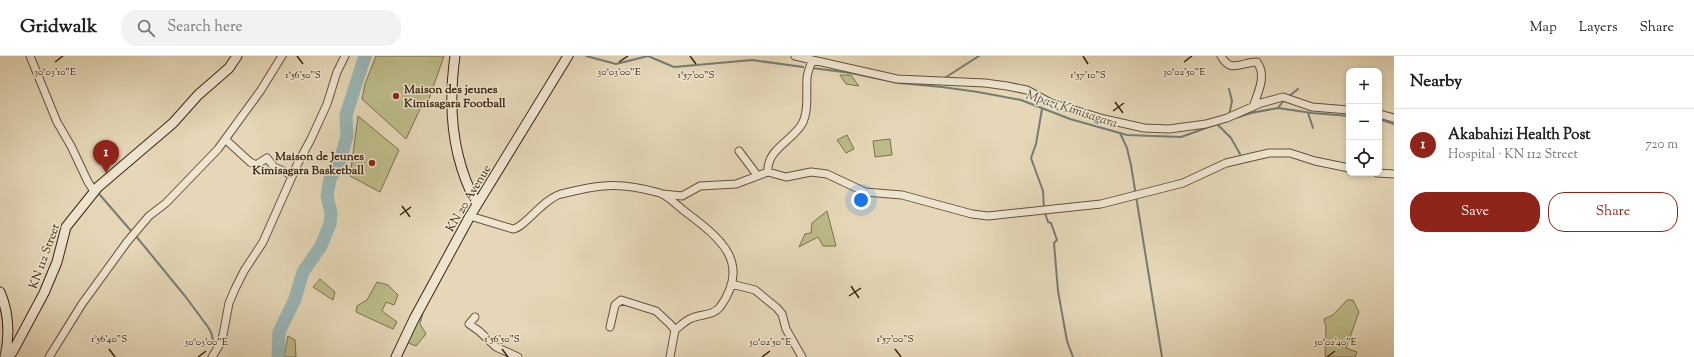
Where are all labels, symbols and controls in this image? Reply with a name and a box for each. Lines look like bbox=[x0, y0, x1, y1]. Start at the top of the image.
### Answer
search box bbox=[121, 10, 401, 46]
text: Gridwalk bbox=[20, 14, 97, 41]
icon: search bbox=[135, 17, 157, 39]
text: Search here bbox=[167, 17, 243, 38]
text: Map bbox=[1530, 18, 1557, 38]
text: Layers bbox=[1579, 18, 1617, 38]
text: Share bbox=[1639, 18, 1674, 38]
text: 30°03'10"E bbox=[34, 65, 76, 80]
text: 30°03'00"E bbox=[597, 65, 641, 80]
text: 30°02'50"E bbox=[1163, 65, 1205, 80]
text: 1°56'50"S bbox=[285, 68, 321, 83]
text: 1°57'00"S bbox=[677, 68, 715, 83]
text: 1°57'10"S bbox=[1070, 68, 1106, 83]
map controls bbox=[1346, 68, 1382, 176]
button: + bbox=[1346, 68, 1382, 104]
text: Nearby bbox=[1410, 70, 1462, 94]
place label: Maison des jeunes Kimisagara Football bbox=[403, 81, 506, 113]
water label: Mpazi Kimisagara bbox=[1023, 87, 1120, 133]
marker: Maison des jeunes Kimisagara Football bbox=[391, 91, 401, 101]
button: − bbox=[1346, 104, 1382, 140]
text: Akabahizi Health Post bbox=[1448, 125, 1590, 146]
text: 1 bbox=[1421, 136, 1425, 154]
text: 720 m bbox=[1645, 136, 1678, 154]
pin: 1 bbox=[93, 140, 119, 173]
button: locate bbox=[1346, 140, 1382, 176]
text: Hospital · KN 112 Street bbox=[1448, 146, 1578, 164]
place label: Maison de Jeunes Kimisagara Basketball bbox=[251, 148, 365, 180]
marker: Maison de Jeunes Kimisagara Basketball bbox=[367, 158, 377, 168]
street label: KN 20 Avenue bbox=[442, 161, 496, 235]
your location bbox=[851, 190, 871, 210]
button: Save bbox=[1410, 192, 1540, 232]
button: Share bbox=[1548, 192, 1678, 232]
street label: KN 112 Street bbox=[25, 221, 65, 291]
text: 1°56'40"S bbox=[91, 332, 127, 347]
text: 1°56'50"S bbox=[484, 332, 520, 347]
text: 1°57'00"S bbox=[876, 332, 914, 347]
text: 30°03'00"E bbox=[184, 335, 228, 350]
text: 30°02'50"E bbox=[749, 335, 791, 350]
text: 30°02'40"E bbox=[1313, 335, 1357, 350]

